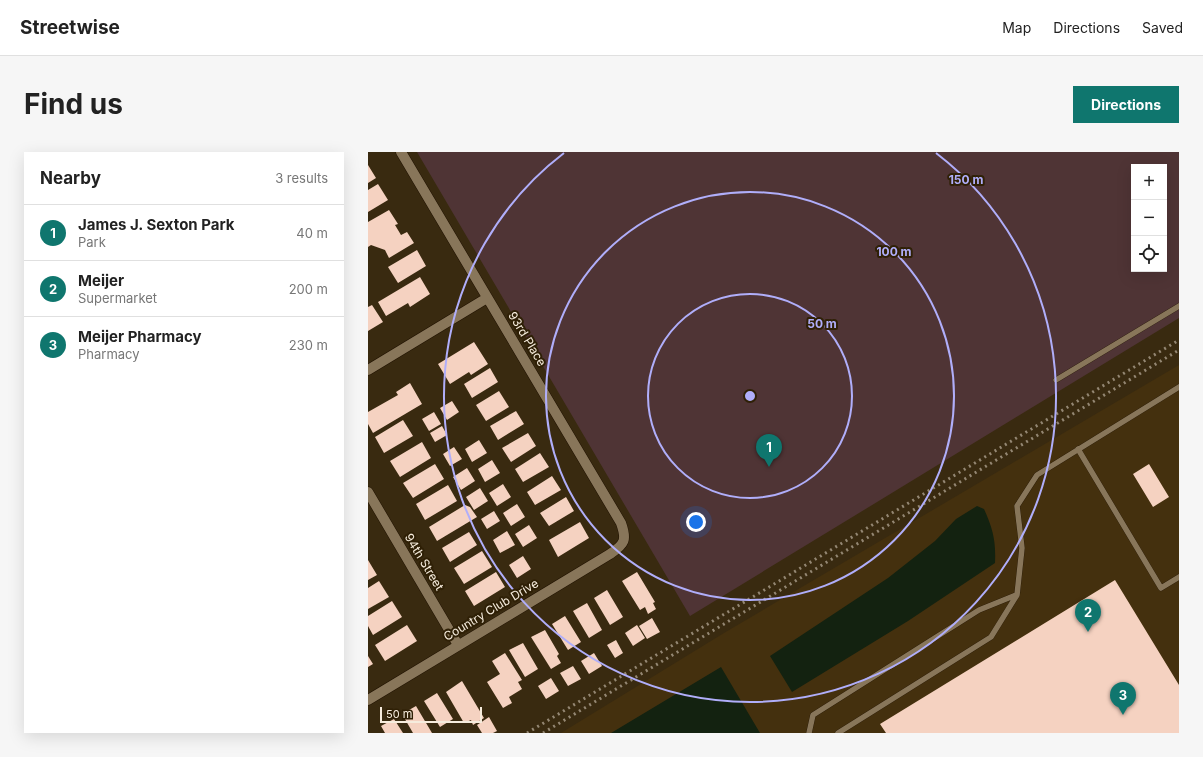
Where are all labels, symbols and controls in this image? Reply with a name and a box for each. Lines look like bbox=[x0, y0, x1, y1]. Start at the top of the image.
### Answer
text: Streetwise bbox=[20, 16, 120, 39]
text: Map bbox=[1002, 19, 1031, 36]
text: Directions bbox=[1053, 19, 1120, 36]
text: Saved bbox=[1142, 19, 1183, 36]
button: Directions bbox=[1073, 86, 1179, 123]
text: Find us bbox=[24, 87, 123, 121]
map controls bbox=[1131, 164, 1167, 272]
button: + bbox=[1131, 164, 1167, 200]
text: Nearby bbox=[40, 168, 101, 188]
text: 3 results bbox=[275, 170, 328, 186]
text: 150 m bbox=[949, 172, 983, 187]
button: − bbox=[1131, 200, 1167, 236]
text: James J. Sexton Park bbox=[78, 215, 235, 234]
text: 1 bbox=[50, 225, 56, 241]
text: 40 m bbox=[296, 225, 328, 241]
text: Park bbox=[78, 234, 106, 250]
button: locate bbox=[1131, 236, 1167, 272]
text: 100 m bbox=[876, 244, 912, 259]
text: Meijer bbox=[78, 271, 124, 290]
text: 2 bbox=[49, 281, 57, 297]
text: 200 m bbox=[289, 281, 328, 297]
text: Supermarket bbox=[78, 290, 157, 306]
street label: 93rd Place bbox=[505, 309, 550, 369]
text: 50 m bbox=[807, 316, 837, 331]
text: Meijer Pharmacy bbox=[78, 327, 202, 346]
text: 3 bbox=[49, 337, 57, 353]
text: 230 m bbox=[289, 337, 328, 353]
text: Pharmacy bbox=[78, 346, 140, 362]
centre of rings bbox=[743, 389, 757, 403]
pin: 1 bbox=[756, 434, 782, 467]
your location bbox=[686, 512, 706, 532]
street label: 94th Street bbox=[402, 531, 447, 593]
street label: Country Club Drive bbox=[441, 575, 541, 644]
pin: 2 bbox=[1075, 599, 1101, 632]
pin: 3 bbox=[1110, 682, 1136, 715]
scale bar bbox=[380, 705, 482, 724]
text: 50 m bbox=[386, 707, 412, 721]

